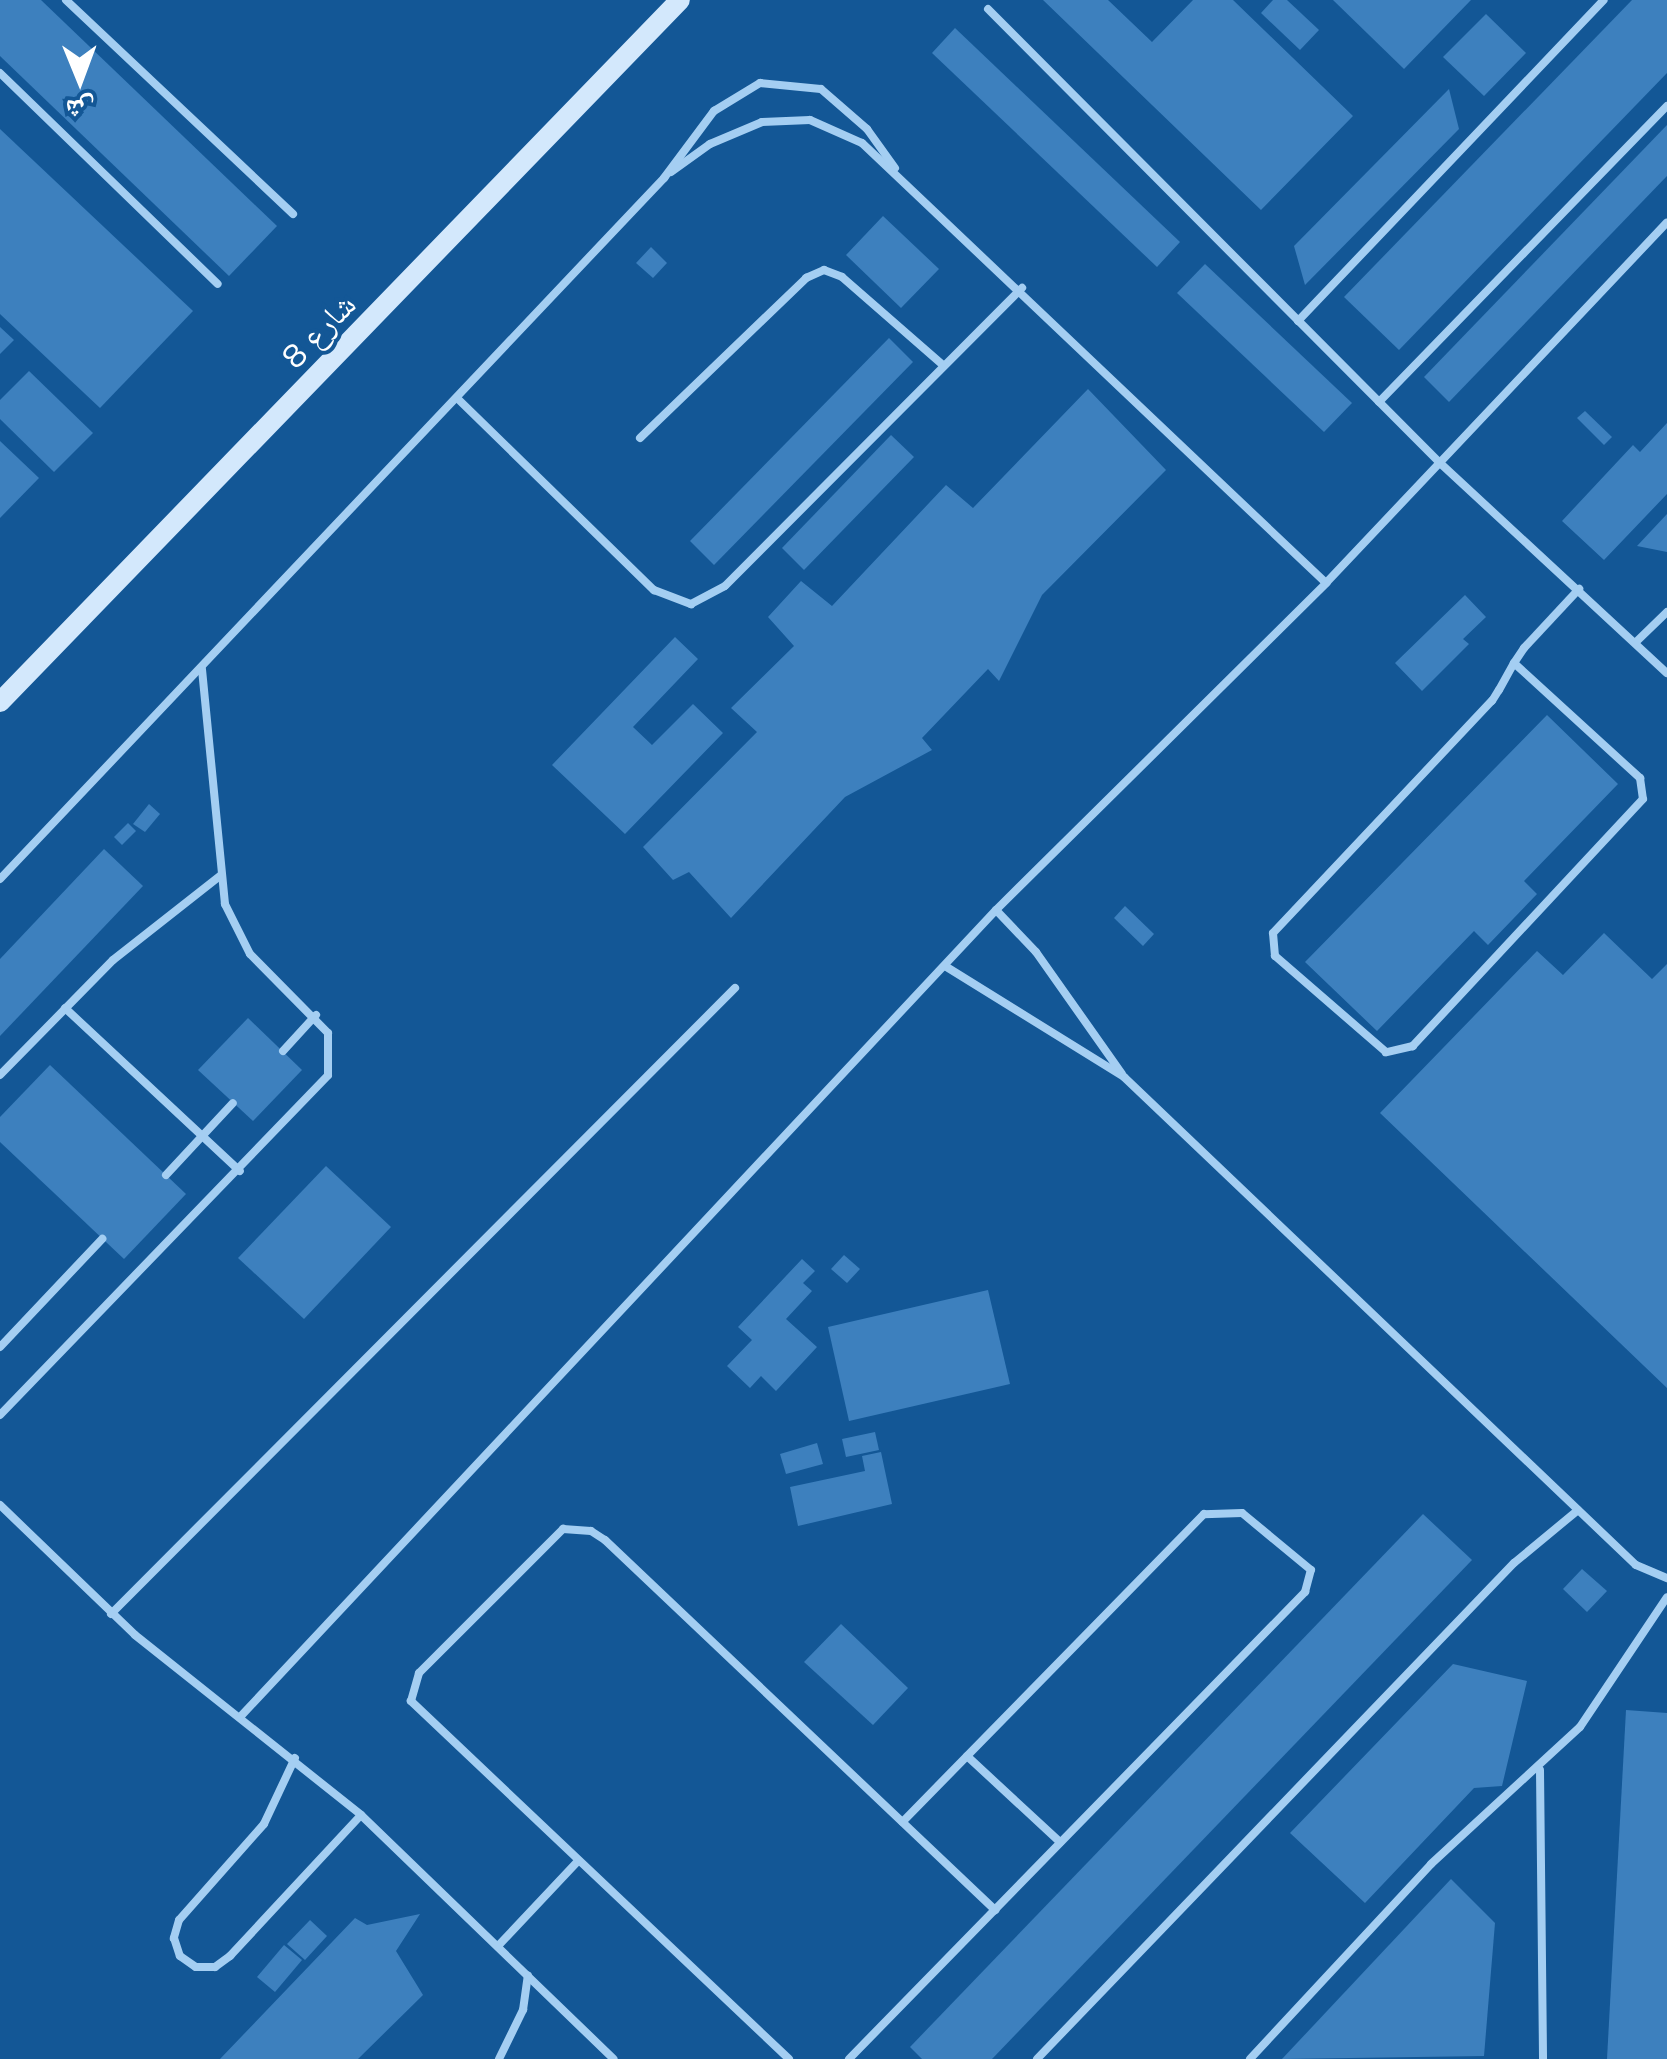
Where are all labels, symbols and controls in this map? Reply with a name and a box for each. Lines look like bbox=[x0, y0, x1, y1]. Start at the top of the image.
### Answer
north arrow bbox=[30, 30, 130, 130]
text: ش bbox=[65, 92, 96, 128]
street label: شارع 8 bbox=[274, 286, 364, 376]

